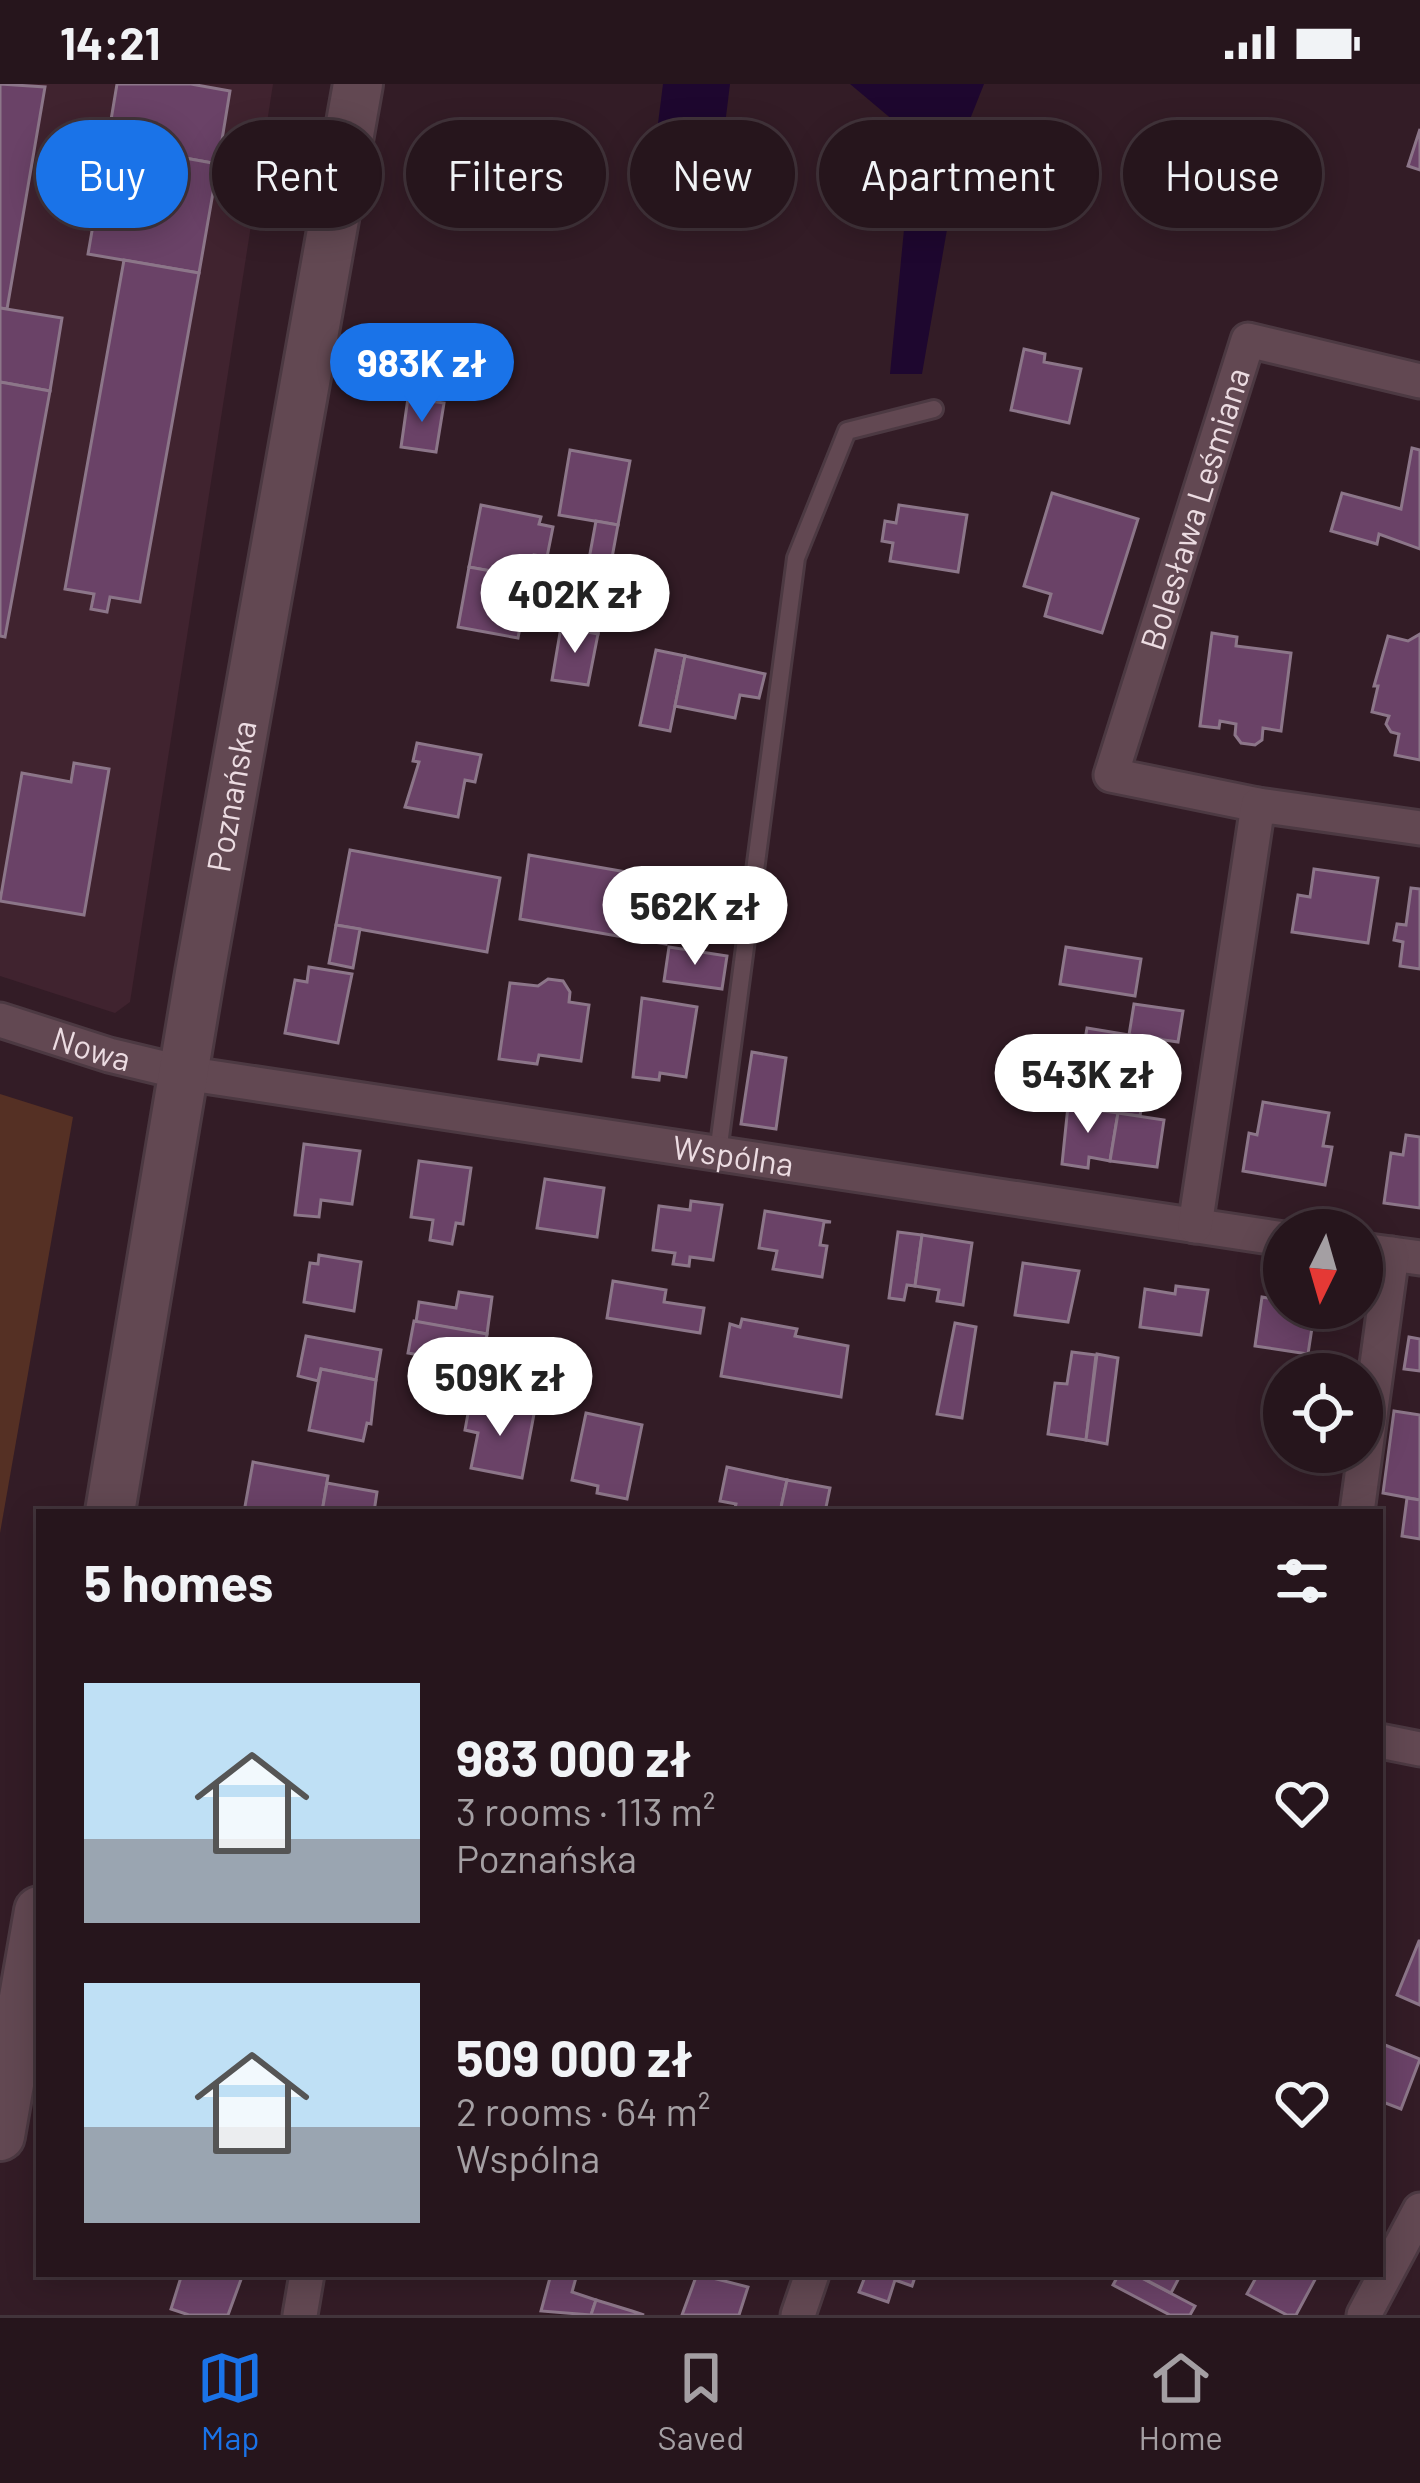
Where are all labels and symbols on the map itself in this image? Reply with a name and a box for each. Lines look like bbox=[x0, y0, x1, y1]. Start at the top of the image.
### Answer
pin: 983K zł bbox=[311, 323, 533, 425]
street label: Bolesława Leśmiana bbox=[1131, 363, 1257, 655]
pin: 402K zł bbox=[464, 554, 686, 656]
street label: Poznańska bbox=[197, 717, 264, 875]
pin: 562K zł bbox=[584, 866, 806, 968]
street label: Nowa bbox=[48, 1017, 135, 1078]
pin: 543K zł bbox=[977, 1034, 1199, 1136]
street label: Wspólna bbox=[670, 1126, 797, 1184]
north arrow bbox=[1263, 1209, 1383, 1329]
pin: 509K zł bbox=[389, 1337, 611, 1439]

